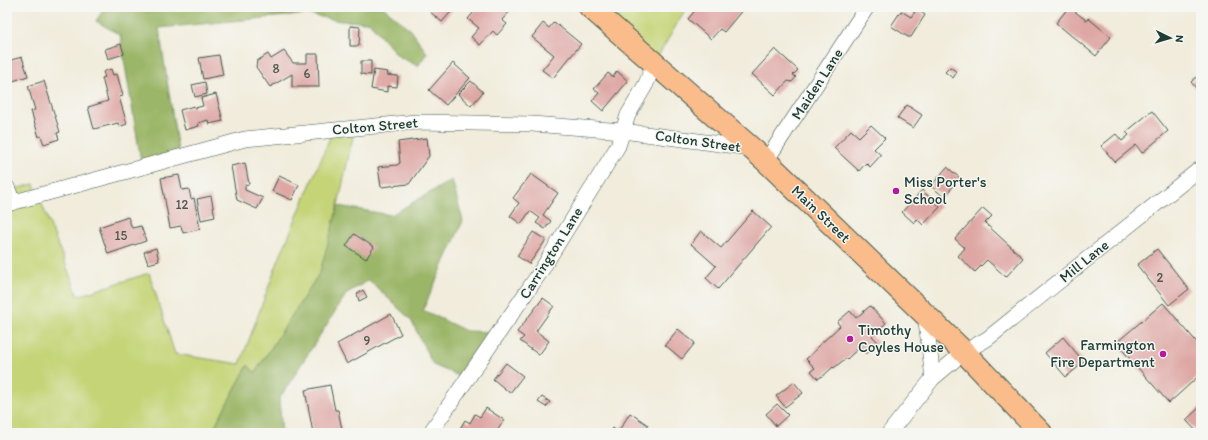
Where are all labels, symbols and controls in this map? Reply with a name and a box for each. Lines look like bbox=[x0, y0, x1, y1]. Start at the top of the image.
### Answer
north arrow bbox=[1150, 18, 1190, 58]
text: N bbox=[1173, 35, 1186, 43]
street label: Maiden Lane bbox=[787, 45, 847, 123]
house number: 8 bbox=[272, 61, 280, 76]
house number: 6 bbox=[304, 66, 311, 81]
street label: Colton Street bbox=[331, 113, 419, 139]
street label: Colton Street bbox=[654, 126, 742, 156]
place label: Miss Porter's School bbox=[904, 173, 987, 208]
street label: Main Street bbox=[788, 181, 855, 247]
marker: Miss Porter's School bbox=[891, 186, 901, 196]
house number: 12 bbox=[176, 197, 189, 212]
street label: Carrington Lane bbox=[515, 204, 587, 302]
house number: 15 bbox=[115, 228, 128, 243]
street label: Mill Lane bbox=[1056, 236, 1112, 286]
house number: 2 bbox=[1157, 270, 1164, 285]
place label: Timothy Coyles House bbox=[858, 321, 944, 356]
house number: 9 bbox=[364, 333, 371, 348]
marker: Timothy Coyles House bbox=[845, 334, 855, 344]
place label: Farmington Fire Department bbox=[1050, 336, 1155, 371]
marker: Farmington Fire Department bbox=[1158, 349, 1168, 359]

